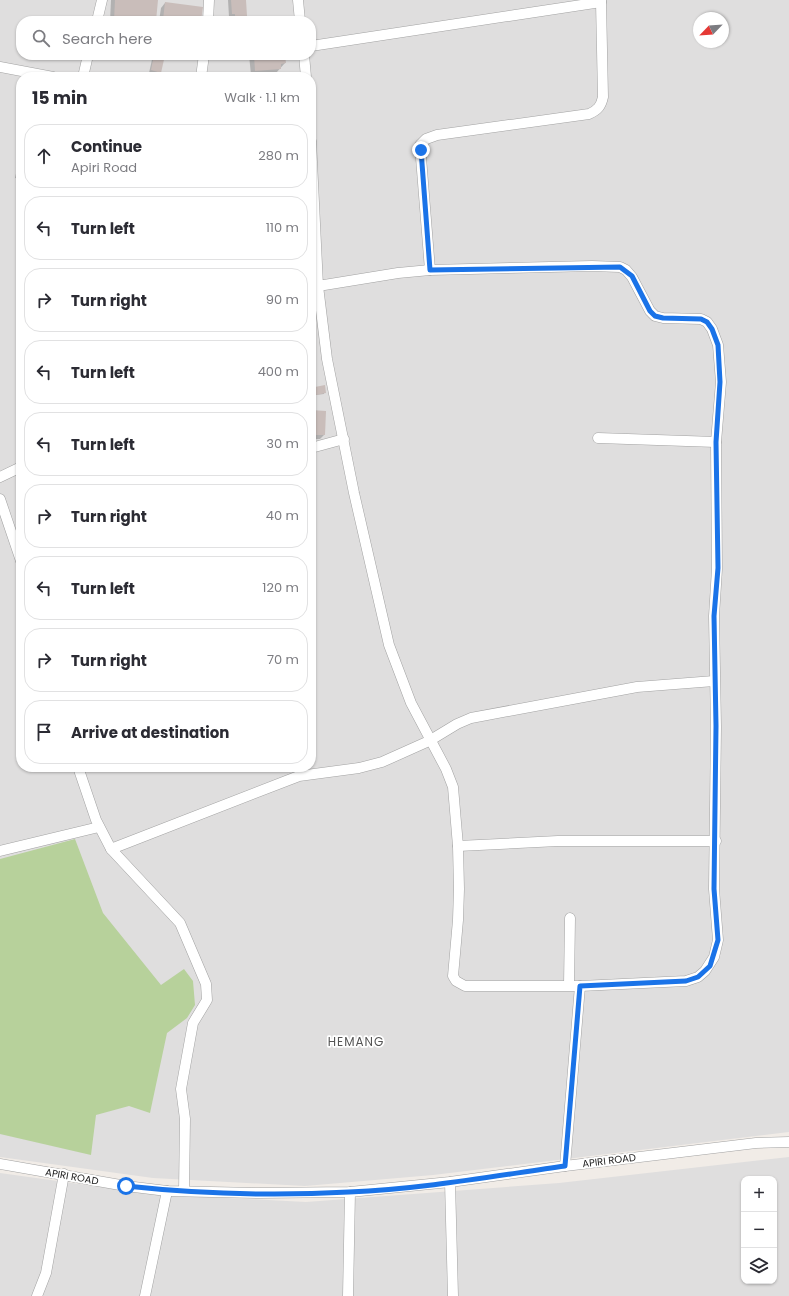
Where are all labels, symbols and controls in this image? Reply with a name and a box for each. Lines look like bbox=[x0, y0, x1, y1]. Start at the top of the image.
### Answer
north arrow bbox=[693, 12, 729, 48]
search box bbox=[16, 16, 316, 60]
icon: search bbox=[30, 27, 52, 49]
text: Search here bbox=[62, 28, 152, 49]
text: 15 min bbox=[32, 86, 88, 110]
text: Walk · 1.1 km bbox=[224, 88, 300, 107]
text: Continue bbox=[71, 136, 142, 157]
route end bbox=[412, 141, 430, 159]
icon: ahead bbox=[33, 145, 55, 167]
text: 280 m bbox=[258, 146, 299, 165]
text: Apiri Road bbox=[71, 158, 137, 177]
icon: left bbox=[33, 217, 55, 239]
text: Turn left bbox=[71, 218, 135, 239]
text: 110 m bbox=[266, 218, 299, 237]
icon: right bbox=[33, 289, 55, 311]
text: Turn right bbox=[71, 290, 147, 311]
text: 90 m bbox=[266, 290, 299, 309]
icon: left bbox=[33, 361, 55, 383]
text: Turn left bbox=[71, 362, 135, 383]
text: 400 m bbox=[258, 362, 299, 381]
icon: left bbox=[33, 433, 55, 455]
text: Turn left bbox=[71, 434, 135, 455]
text: 30 m bbox=[266, 434, 299, 453]
icon: right bbox=[33, 505, 55, 527]
text: Turn right bbox=[71, 506, 147, 527]
text: 40 m bbox=[266, 506, 299, 525]
icon: left bbox=[33, 577, 55, 599]
text: Turn left bbox=[71, 578, 135, 599]
text: 120 m bbox=[262, 578, 299, 597]
icon: right bbox=[33, 649, 55, 671]
text: Turn right bbox=[71, 650, 147, 671]
text: 70 m bbox=[267, 650, 299, 669]
icon: arrive bbox=[33, 721, 55, 743]
text: Arrive at destination bbox=[71, 722, 229, 743]
district label: HEMANG bbox=[328, 1033, 384, 1050]
street label: APIRI ROAD bbox=[581, 1150, 637, 1171]
street label: APIRI ROAD bbox=[44, 1164, 100, 1189]
map controls bbox=[741, 1176, 777, 1284]
button: + bbox=[741, 1176, 777, 1212]
route start bbox=[117, 1177, 135, 1195]
button: − bbox=[741, 1212, 777, 1248]
button: layers bbox=[741, 1248, 777, 1284]

